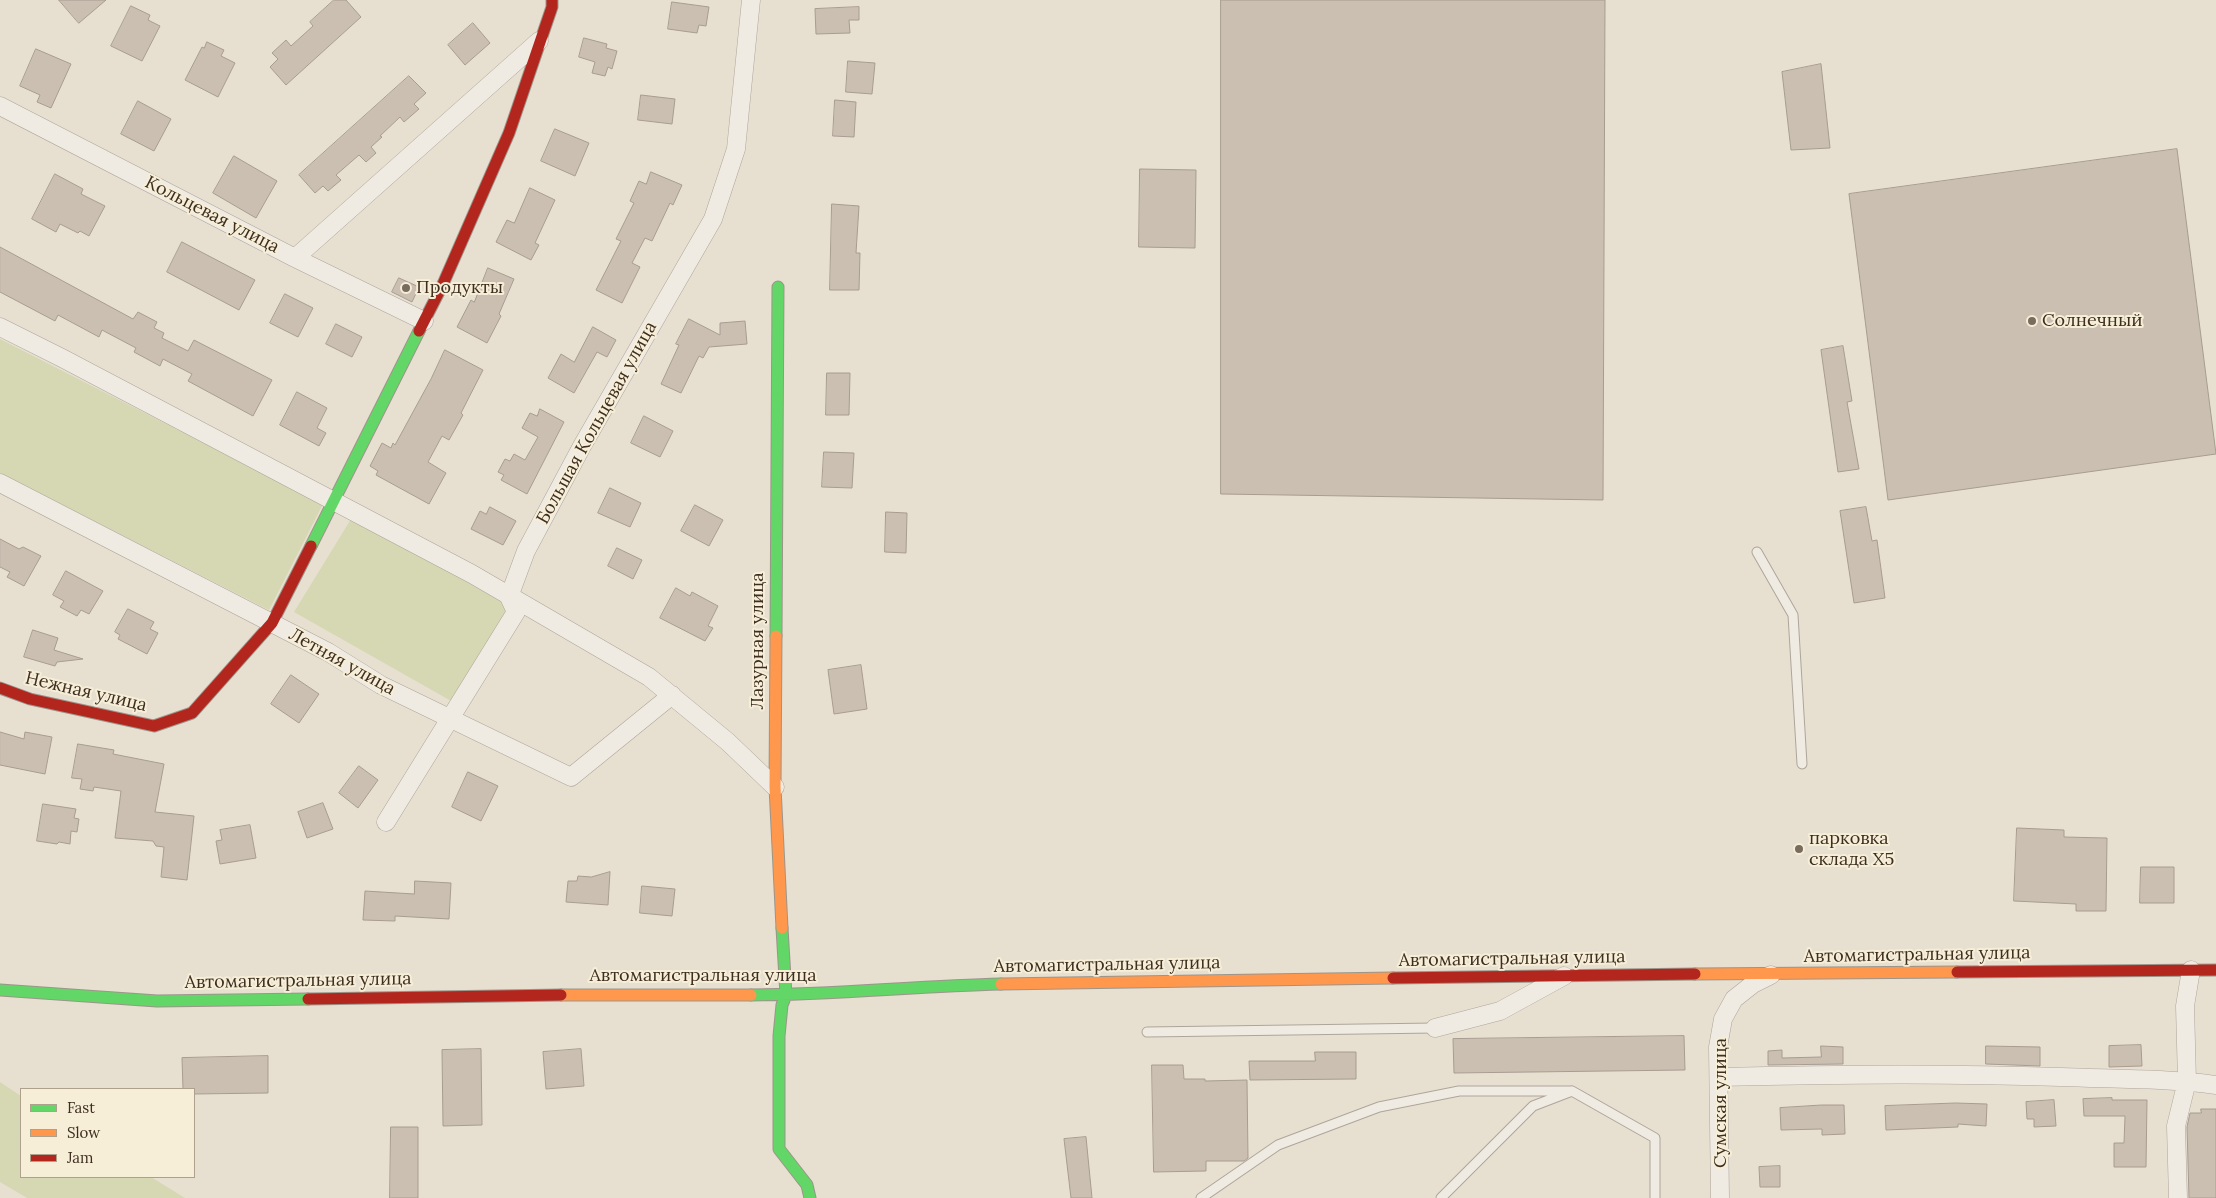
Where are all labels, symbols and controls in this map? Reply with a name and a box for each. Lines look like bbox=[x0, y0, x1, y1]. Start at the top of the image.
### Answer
street label: Кольцевая улица bbox=[141, 172, 283, 258]
place label: Продукты bbox=[416, 277, 503, 299]
marker: Продукты bbox=[400, 282, 412, 294]
place label: Солнечный bbox=[2042, 310, 2143, 332]
marker: Солнечный bbox=[2026, 315, 2038, 327]
street label: Большая Кольцевая улица bbox=[532, 318, 662, 528]
street label: Лазурная улица bbox=[747, 572, 769, 710]
street label: Летняя улица bbox=[285, 624, 399, 700]
street label: Нежная улица bbox=[23, 668, 149, 716]
place label: парковка склада X5 bbox=[1809, 828, 1894, 871]
marker: парковка склада X5 bbox=[1793, 843, 1805, 855]
street label: Автомагистральная улица bbox=[1803, 942, 2031, 968]
street label: Автомагистральная улица bbox=[1398, 946, 1626, 972]
street label: Автомагистральная улица bbox=[993, 952, 1221, 978]
street label: Автомагистральная улица bbox=[590, 965, 816, 987]
street label: Автомагистральная улица bbox=[184, 968, 412, 994]
street label: Сумская улица bbox=[1710, 1038, 1732, 1168]
legend bbox=[20, 1088, 195, 1178]
text: Fast bbox=[67, 1098, 95, 1117]
text: Slow bbox=[67, 1123, 100, 1142]
text: Jam bbox=[67, 1148, 94, 1167]

